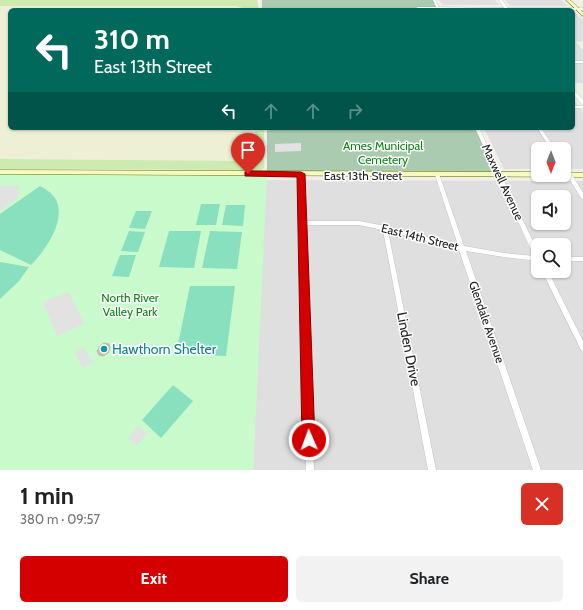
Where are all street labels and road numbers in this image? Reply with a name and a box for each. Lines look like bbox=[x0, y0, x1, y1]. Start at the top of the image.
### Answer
street label: Maxwell Avenue bbox=[479, 142, 527, 222]
street label: East 13th Street bbox=[324, 168, 402, 183]
street label: East 14th Street bbox=[380, 220, 460, 254]
street label: Glendale Avenue bbox=[466, 279, 508, 365]
street label: Linden Drive bbox=[393, 310, 425, 388]

